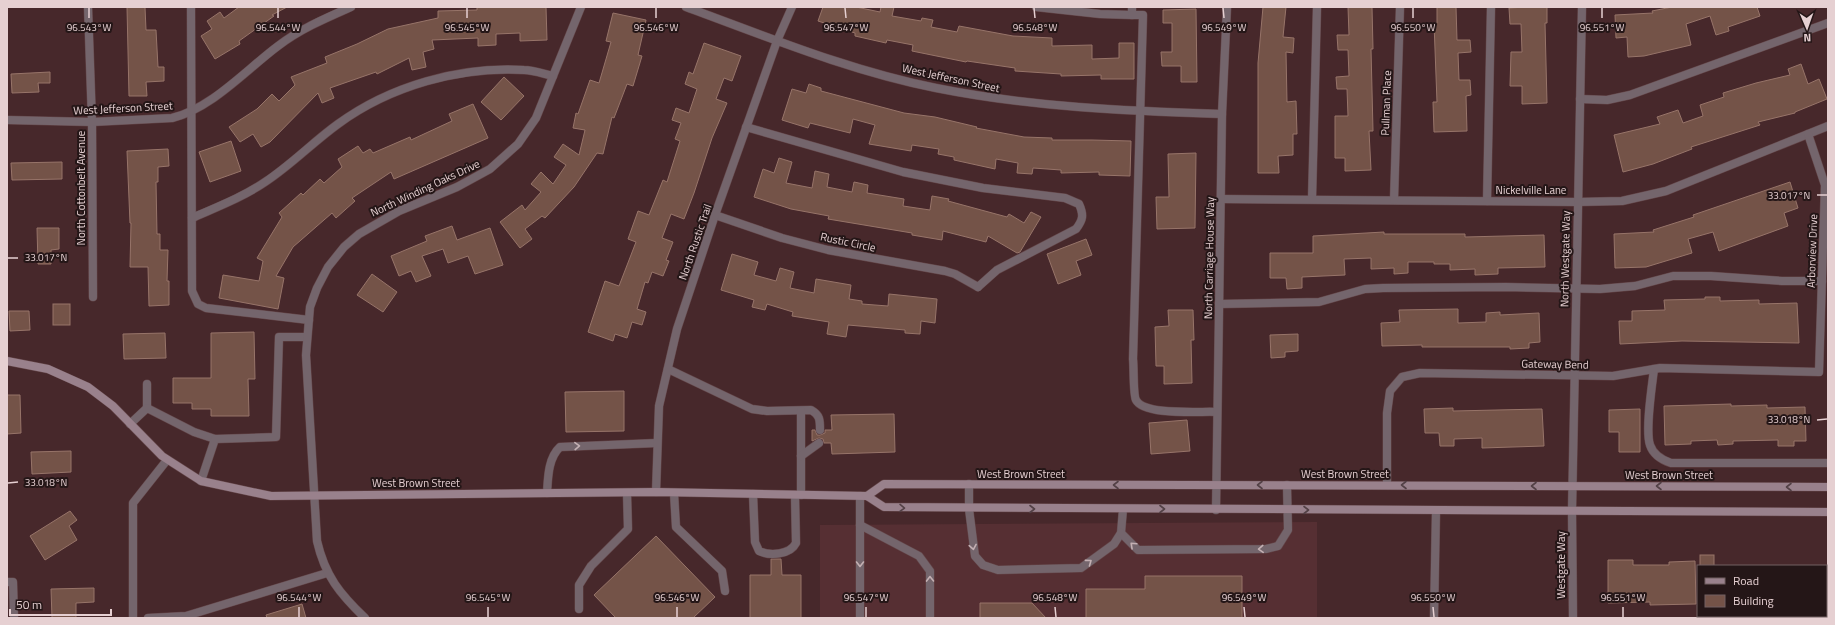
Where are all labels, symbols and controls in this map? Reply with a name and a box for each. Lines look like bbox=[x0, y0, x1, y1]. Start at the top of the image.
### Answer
north arrow bbox=[1787, 8, 1827, 48]
text: 96.543°W bbox=[67, 20, 111, 35]
text: 96.544°W bbox=[256, 20, 300, 35]
text: 96.545°W bbox=[445, 20, 489, 35]
text: 96.546°W bbox=[634, 20, 678, 35]
text: 96.547°W bbox=[824, 20, 868, 35]
text: 96.548°W bbox=[1013, 20, 1057, 35]
text: 96.549°W bbox=[1202, 20, 1246, 35]
text: 96.550°W bbox=[1391, 20, 1435, 35]
text: 96.551°W bbox=[1580, 20, 1624, 35]
text: N bbox=[1803, 30, 1811, 46]
street label: West Jefferson Street bbox=[901, 60, 1001, 96]
street label: Pullman Place bbox=[1377, 70, 1395, 136]
street label: West Jefferson Street bbox=[73, 97, 173, 119]
street label: North Cottonbelt Avenue bbox=[73, 130, 89, 245]
street label: North Winding Oaks Drive bbox=[368, 155, 483, 220]
street label: Nickelville Lane bbox=[1496, 182, 1567, 198]
text: 33.017°N bbox=[1768, 188, 1810, 203]
street label: North Carriage House Way bbox=[1200, 196, 1218, 319]
street label: North Rustic Trail bbox=[674, 202, 716, 282]
street label: North Westgate Way bbox=[1556, 210, 1574, 307]
street label: Arborview Drive bbox=[1803, 213, 1821, 288]
street label: Rustic Circle bbox=[819, 228, 878, 256]
text: 33.017°N bbox=[25, 250, 67, 265]
street label: Gateway Bend bbox=[1521, 355, 1589, 373]
text: 33.018°N bbox=[1768, 412, 1810, 427]
one-way arrow bbox=[574, 442, 580, 451]
street label: West Brown Street bbox=[977, 466, 1065, 482]
street label: West Brown Street bbox=[1301, 466, 1389, 482]
street label: West Brown Street bbox=[1625, 467, 1713, 483]
text: 33.018°N bbox=[25, 475, 67, 490]
street label: West Brown Street bbox=[372, 475, 460, 491]
one-way arrow bbox=[1113, 481, 1119, 489]
one-way arrow bbox=[1257, 481, 1263, 489]
one-way arrow bbox=[1401, 481, 1407, 489]
one-way arrow bbox=[1531, 482, 1537, 490]
one-way arrow bbox=[1656, 482, 1662, 490]
one-way arrow bbox=[1786, 483, 1792, 491]
one-way arrow bbox=[899, 504, 905, 512]
one-way arrow bbox=[1029, 505, 1035, 513]
one-way arrow bbox=[1159, 505, 1165, 514]
one-way arrow bbox=[1303, 506, 1309, 514]
street label: Westgate Way bbox=[1553, 531, 1569, 599]
one-way arrow bbox=[1131, 543, 1138, 550]
one-way arrow bbox=[968, 544, 977, 551]
one-way arrow bbox=[1258, 545, 1264, 553]
one-way arrow bbox=[1085, 560, 1092, 567]
one-way arrow bbox=[856, 561, 864, 567]
legend bbox=[1697, 565, 1827, 617]
text: Road bbox=[1733, 571, 1759, 590]
one-way arrow bbox=[926, 576, 934, 582]
text: 96.544°W bbox=[277, 590, 321, 605]
text: 96.545°W bbox=[466, 590, 510, 605]
text: 96.546°W bbox=[655, 590, 699, 605]
text: 96.547°W bbox=[844, 590, 888, 605]
text: 96.548°W bbox=[1033, 590, 1077, 605]
text: 96.549°W bbox=[1222, 590, 1266, 605]
text: 96.550°W bbox=[1411, 590, 1455, 605]
text: 96.551°W bbox=[1601, 590, 1645, 605]
scale bar bbox=[10, 591, 111, 617]
text: Building bbox=[1733, 591, 1774, 610]
text: 50 m bbox=[16, 595, 42, 614]

